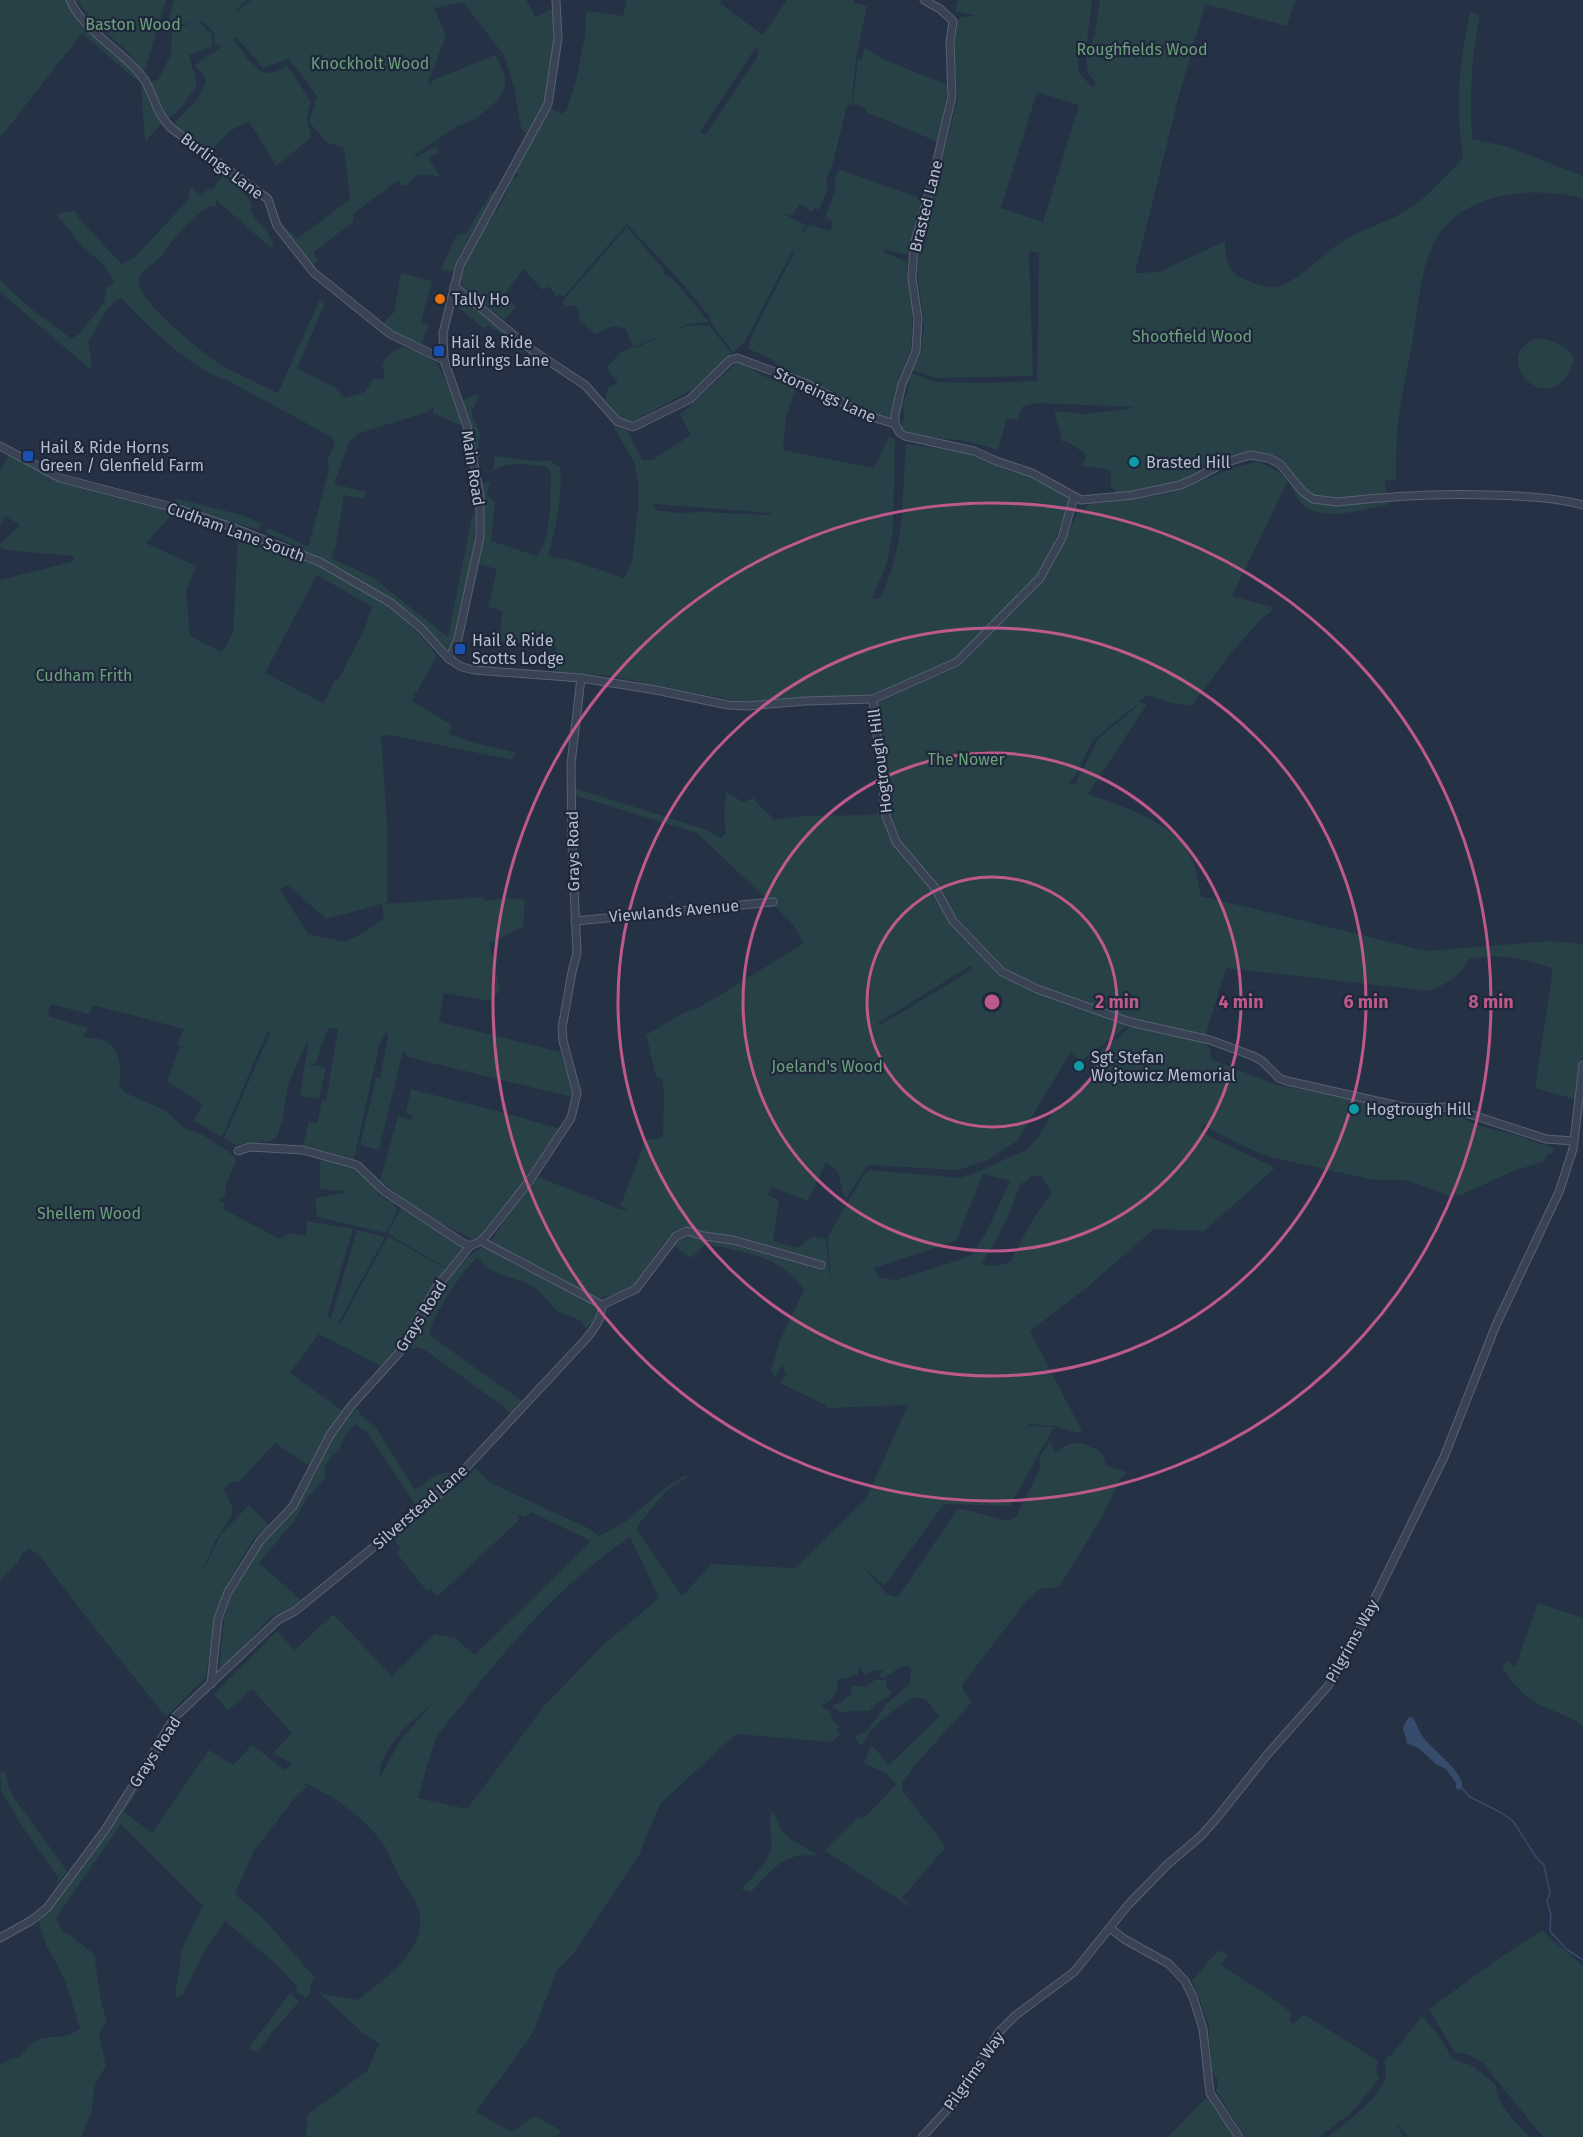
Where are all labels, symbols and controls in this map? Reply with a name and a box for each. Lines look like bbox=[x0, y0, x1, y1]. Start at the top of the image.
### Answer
park label: Baston Wood bbox=[85, 15, 181, 34]
park label: Roughfields Wood bbox=[1077, 40, 1207, 59]
park label: Knockholt Wood bbox=[311, 54, 429, 73]
street label: Burlings Lane bbox=[177, 129, 267, 203]
street label: Brasted Lane bbox=[905, 158, 947, 254]
place label: Tally Ho bbox=[452, 290, 510, 309]
marker: Tally Ho bbox=[433, 292, 447, 306]
park label: Shootfield Wood bbox=[1132, 327, 1252, 346]
place label: Hail & Ride Burlings Lane bbox=[451, 333, 549, 370]
marker: Hail & Ride Burlings Lane bbox=[432, 344, 446, 358]
street label: Stoneings Lane bbox=[771, 363, 879, 427]
street label: Main Road bbox=[458, 429, 488, 507]
place label: Hail & Ride Horns Green / Glenfield Farm bbox=[40, 438, 204, 475]
marker: Hail & Ride Horns Green / Glenfield Farm bbox=[21, 449, 35, 463]
place label: Brasted Hill bbox=[1146, 453, 1231, 472]
marker: Brasted Hill bbox=[1127, 455, 1141, 469]
street label: Cudham Lane South bbox=[165, 498, 307, 566]
place label: Hail & Ride Scotts Lodge bbox=[472, 631, 564, 668]
marker: Hail & Ride Scotts Lodge bbox=[453, 642, 467, 656]
park label: Cudham Frith bbox=[36, 666, 132, 685]
street label: Hogtrough Hill bbox=[864, 707, 896, 814]
park label: The Nower bbox=[927, 750, 1005, 769]
street label: Grays Road bbox=[563, 811, 583, 891]
street label: Viewlands Avenue bbox=[608, 896, 740, 926]
text: 2 min bbox=[1095, 991, 1139, 1013]
text: 4 min bbox=[1218, 991, 1264, 1013]
text: 6 min bbox=[1343, 991, 1389, 1013]
text: 8 min bbox=[1468, 991, 1514, 1013]
centre of rings bbox=[982, 992, 1002, 1012]
place label: Sgt Stefan Wojtowicz Memorial bbox=[1091, 1048, 1236, 1085]
park label: Joeland's Wood bbox=[771, 1057, 883, 1076]
marker: Sgt Stefan Wojtowicz Memorial bbox=[1072, 1059, 1086, 1073]
place label: Hogtrough Hill bbox=[1366, 1100, 1472, 1119]
marker: Hogtrough Hill bbox=[1347, 1102, 1361, 1116]
park label: Shellem Wood bbox=[37, 1204, 141, 1223]
street label: Grays Road bbox=[392, 1277, 450, 1355]
street label: Silverstead Lane bbox=[369, 1461, 471, 1553]
street label: Pilgrims Way bbox=[1321, 1596, 1383, 1686]
street label: Grays Road bbox=[125, 1713, 185, 1791]
street label: Pilgrims Way bbox=[940, 2028, 1008, 2114]

